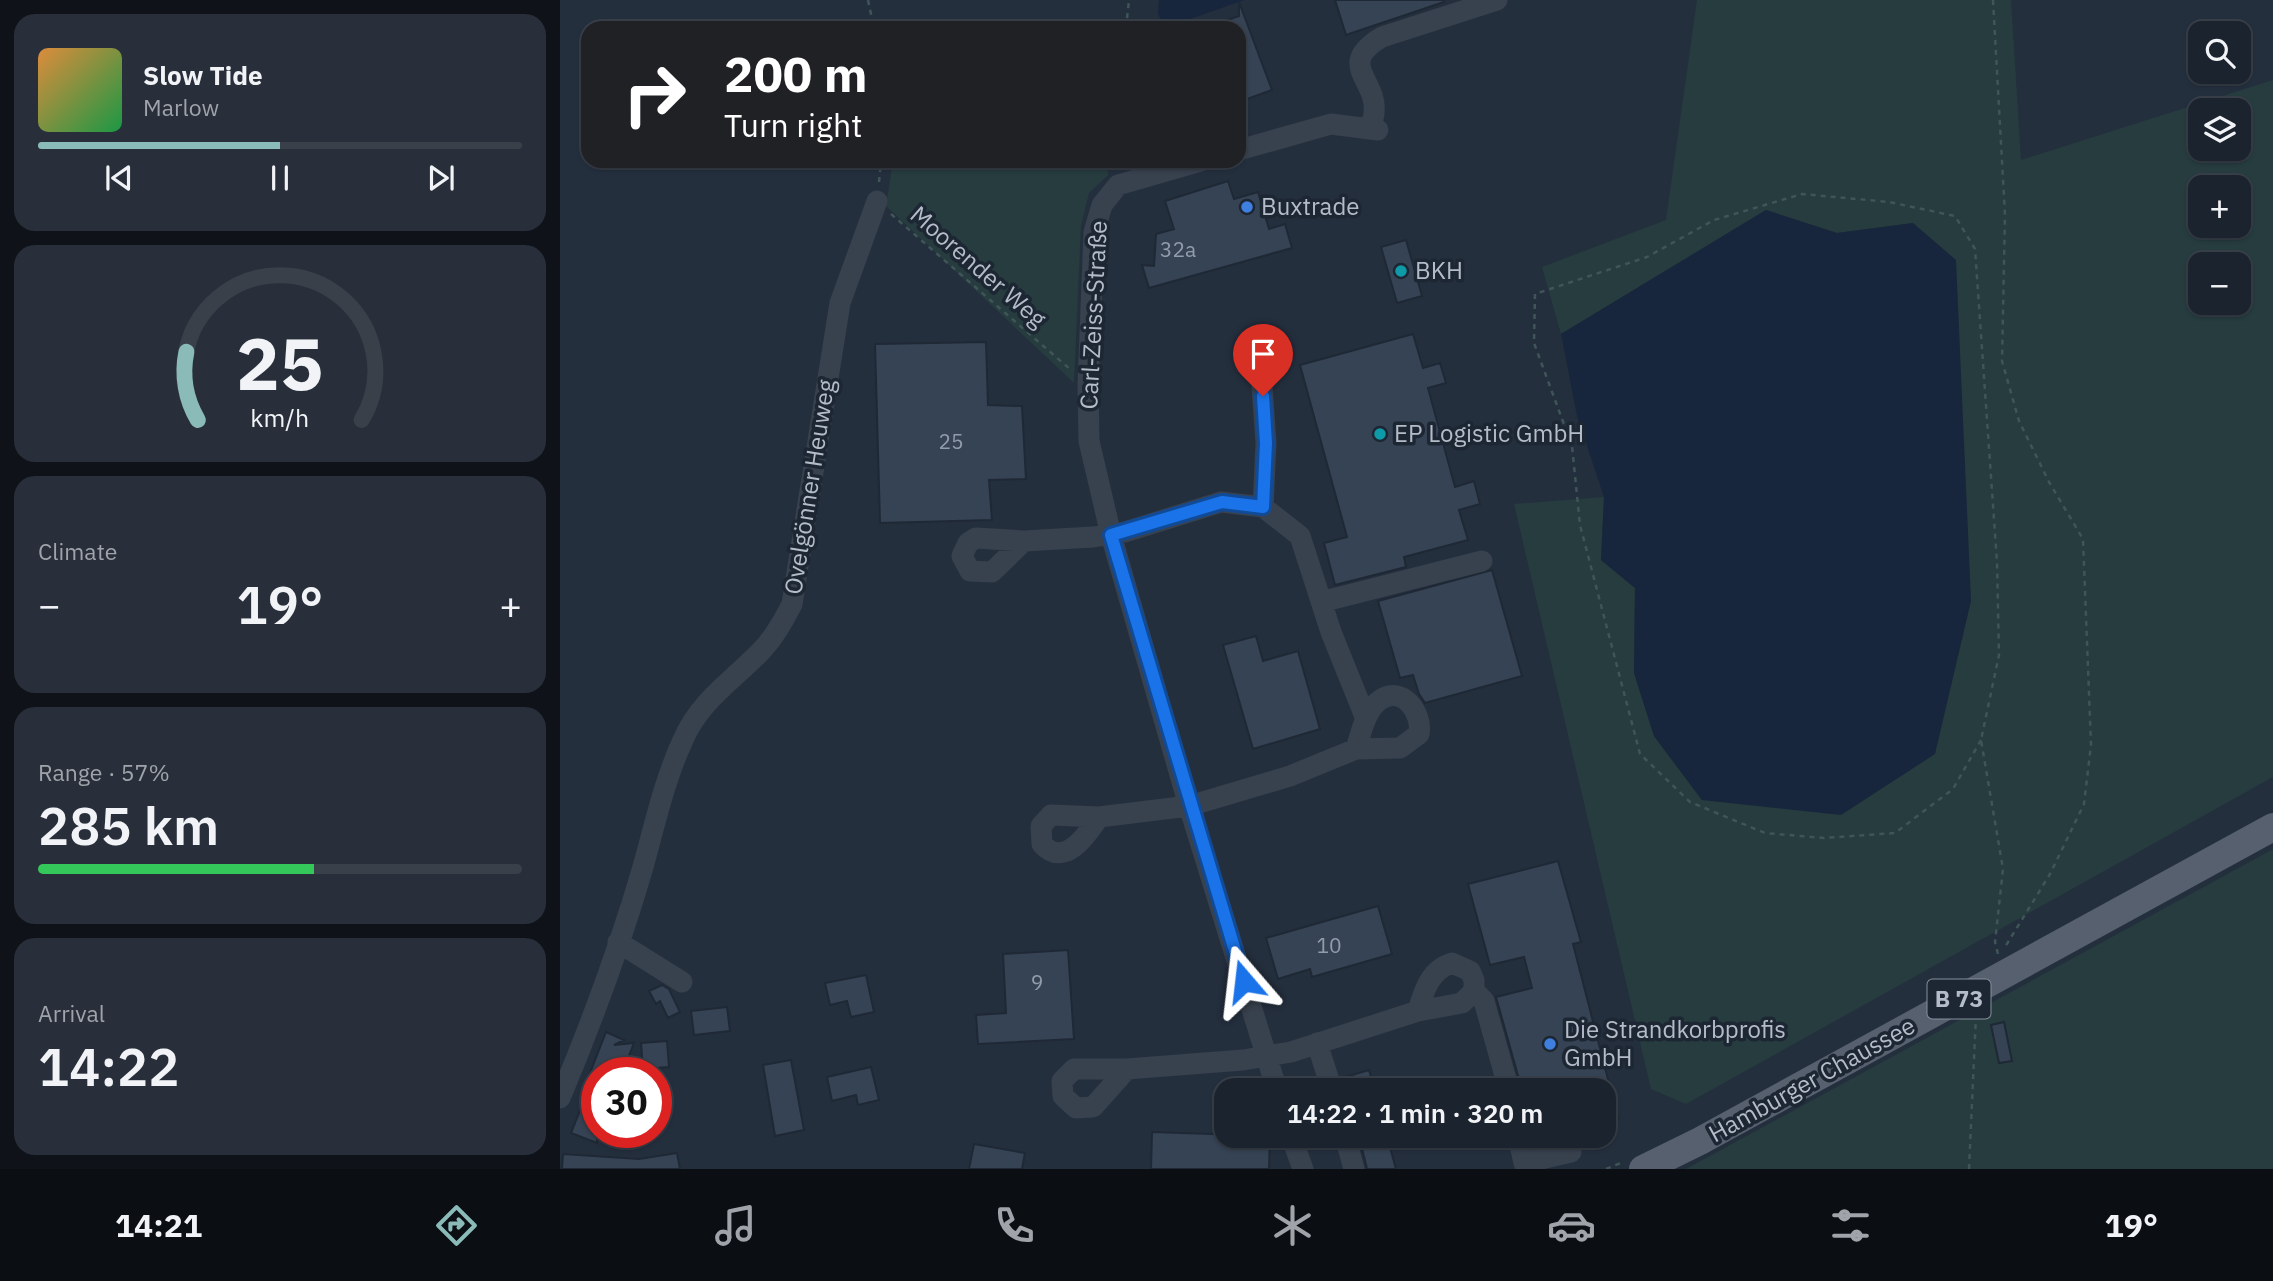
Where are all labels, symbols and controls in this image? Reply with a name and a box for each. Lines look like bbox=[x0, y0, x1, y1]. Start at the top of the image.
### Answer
map controls bbox=[2188, 21, 2251, 315]
button: search bbox=[2188, 21, 2251, 84]
text: 200 m bbox=[724, 42, 868, 105]
icon: right bbox=[609, 49, 700, 140]
text: Slow Tide bbox=[143, 58, 263, 92]
text: Marlow bbox=[143, 92, 219, 122]
button: layers bbox=[2188, 98, 2251, 161]
text: Turn right bbox=[724, 104, 862, 146]
icon: previous bbox=[100, 159, 138, 197]
icon: pause bbox=[261, 159, 299, 197]
icon: next bbox=[422, 159, 460, 197]
button: + bbox=[2188, 175, 2251, 238]
place label: Buxtrade bbox=[1261, 190, 1360, 222]
street label: Moorender Weg bbox=[904, 198, 1054, 334]
marker: Buxtrade bbox=[1239, 199, 1255, 215]
street label: Carl-Zeiss-Straße bbox=[1072, 220, 1114, 410]
house number: 32a bbox=[1160, 235, 1196, 263]
button: − bbox=[2188, 252, 2251, 315]
place label: BKH bbox=[1415, 254, 1463, 286]
marker: BKH bbox=[1393, 263, 1409, 279]
text: 25 bbox=[236, 315, 324, 410]
pin bbox=[1233, 324, 1293, 396]
icon: arrive bbox=[1244, 335, 1282, 373]
street label: Ovelgönner Heuweg bbox=[776, 377, 842, 597]
text: km/h bbox=[251, 400, 309, 433]
place label: EP Logistic GmbH bbox=[1394, 417, 1584, 449]
marker: EP Logistic GmbH bbox=[1372, 426, 1388, 442]
house number: 25 bbox=[938, 427, 964, 455]
text: Climate bbox=[38, 536, 117, 566]
text: 19° bbox=[237, 571, 323, 638]
text: − bbox=[38, 580, 61, 629]
text: + bbox=[499, 580, 522, 629]
text: Range · 57% bbox=[38, 757, 170, 787]
text: 285 km bbox=[38, 792, 219, 859]
house number: 10 bbox=[1316, 931, 1342, 959]
position arrow bbox=[1207, 944, 1281, 1018]
house number: 9 bbox=[1031, 968, 1043, 996]
road number: B 73 bbox=[1928, 980, 1990, 1018]
text: Arrival bbox=[38, 998, 105, 1028]
street label: Hamburger Chaussee bbox=[1703, 1009, 1920, 1149]
place label: Die Strandkorbprofis GmbH bbox=[1564, 1013, 1786, 1073]
text: 14:22 bbox=[38, 1033, 179, 1100]
marker: Die Strandkorbprofis GmbH bbox=[1542, 1036, 1558, 1052]
speed limit sign: 30 bbox=[581, 1057, 672, 1148]
text: 14:22 · 1 min · 320 m bbox=[1287, 1096, 1543, 1130]
icon: directions bbox=[432, 1201, 481, 1250]
icon: music bbox=[711, 1201, 760, 1250]
icon: phone bbox=[990, 1201, 1039, 1250]
icon: climate bbox=[1268, 1201, 1317, 1250]
icon: car bbox=[1547, 1201, 1596, 1250]
icon: filters bbox=[1826, 1201, 1875, 1250]
text: 14:21 bbox=[115, 1204, 202, 1246]
text: 19° bbox=[2105, 1204, 2158, 1246]

